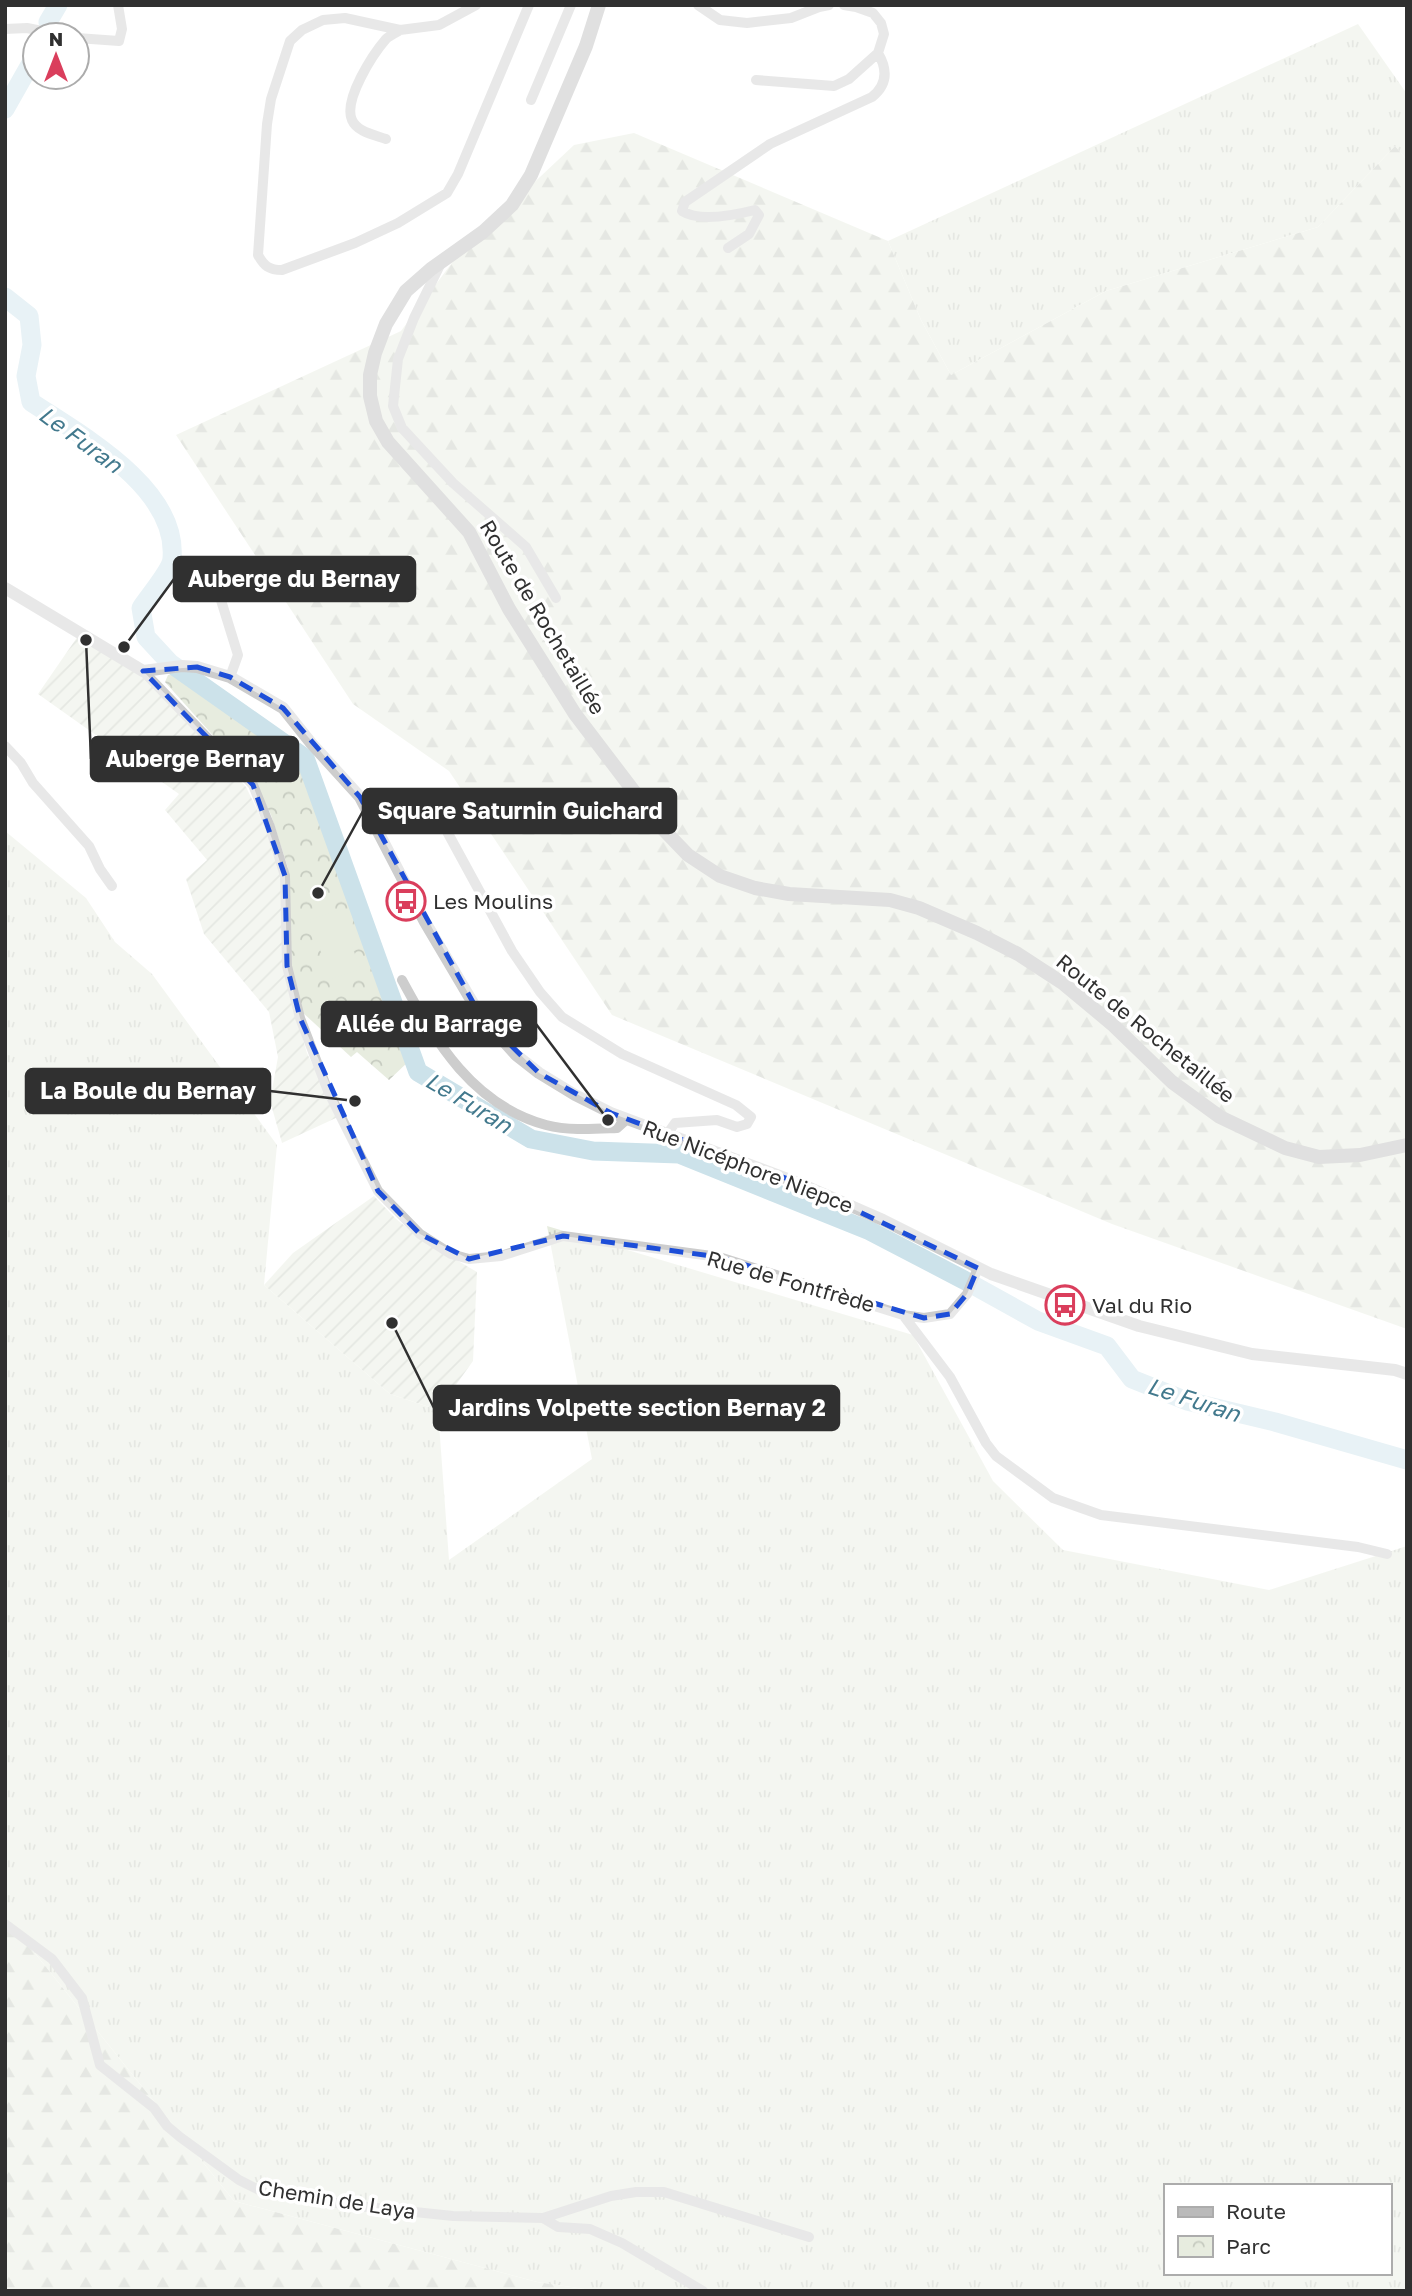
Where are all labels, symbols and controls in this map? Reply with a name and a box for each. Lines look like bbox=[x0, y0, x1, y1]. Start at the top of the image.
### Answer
north arrow bbox=[21, 21, 91, 91]
text: N bbox=[49, 27, 63, 50]
water label: Le Furan bbox=[34, 400, 129, 479]
street label: Route de Rochetaillée bbox=[475, 515, 611, 719]
callout: Auberge du Bernay bbox=[174, 557, 415, 601]
text: Auberge du Bernay bbox=[188, 564, 400, 592]
callout: Auberge Bernay bbox=[91, 737, 298, 781]
text: Auberge Bernay bbox=[106, 744, 285, 772]
callout: Square Saturnin Guichard bbox=[363, 789, 676, 833]
text: Square Saturnin Guichard bbox=[377, 796, 663, 824]
bus stop icon: Les Moulins bbox=[385, 880, 427, 922]
place label: Les Moulins bbox=[433, 888, 553, 914]
street label: Route de Rochetaillée bbox=[1051, 948, 1241, 1108]
callout: Allée du Barrage bbox=[322, 1002, 536, 1046]
text: Allée du Barrage bbox=[336, 1009, 522, 1037]
water label: Le Furan bbox=[421, 1065, 518, 1139]
callout: La Boule du Bernay bbox=[26, 1069, 270, 1113]
text: La Boule du Bernay bbox=[40, 1076, 256, 1104]
street label: Rue Nicéphore Niepce bbox=[639, 1114, 857, 1218]
street label: Rue de Fontfrède bbox=[704, 1245, 878, 1317]
bus stop icon: Val du Rio bbox=[1044, 1284, 1086, 1326]
place label: Val du Rio bbox=[1092, 1292, 1192, 1318]
water label: Le Furan bbox=[1144, 1371, 1245, 1427]
callout: Jardins Volpette section Bernay 2 bbox=[434, 1386, 839, 1430]
text: Jardins Volpette section Bernay 2 bbox=[448, 1393, 826, 1421]
street label: Chemin de Laya bbox=[257, 2174, 417, 2224]
legend bbox=[1164, 2184, 1391, 2275]
text: Route bbox=[1226, 2198, 1286, 2224]
text: Parc bbox=[1226, 2233, 1271, 2259]

